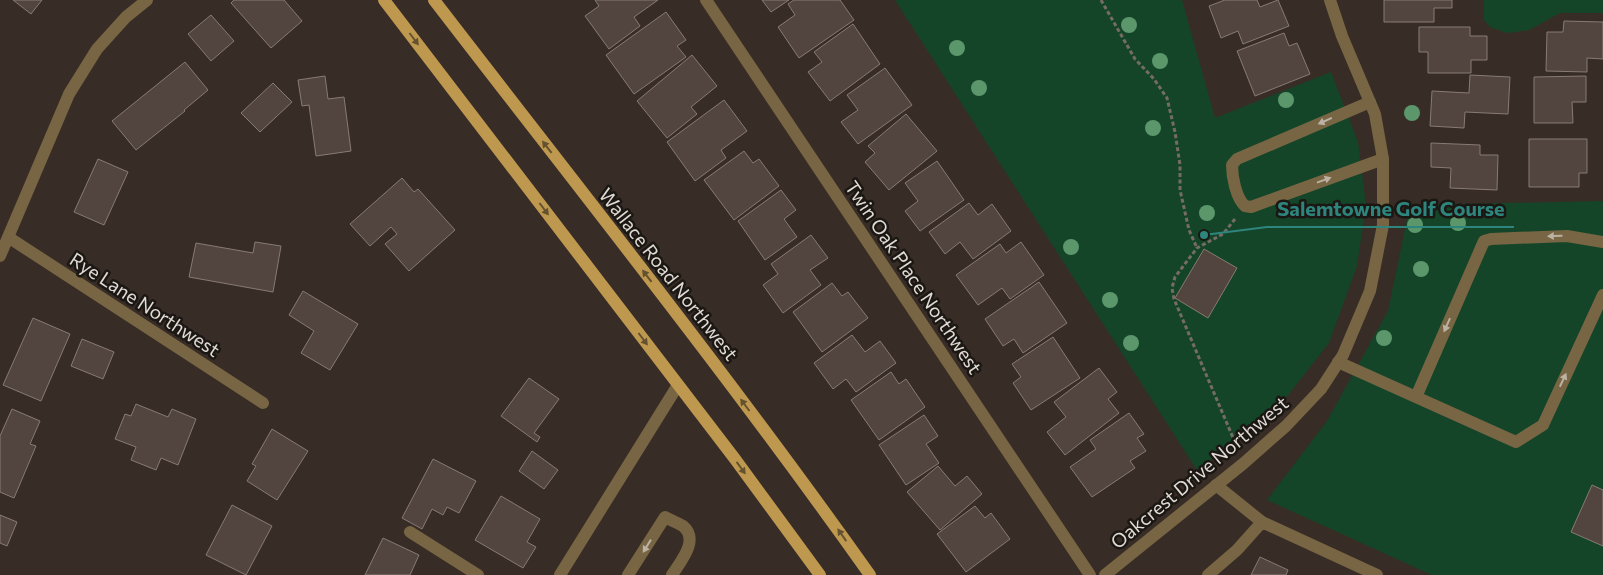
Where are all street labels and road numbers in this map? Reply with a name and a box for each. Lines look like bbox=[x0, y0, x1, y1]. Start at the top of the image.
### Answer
street label: Twin Oak Place Northwest bbox=[841, 176, 987, 378]
street label: Wallace Road Northwest bbox=[595, 183, 743, 365]
street label: Rye Lane Northwest bbox=[66, 247, 224, 361]
street label: Oakcrest Drive Northwest bbox=[1106, 391, 1293, 553]

